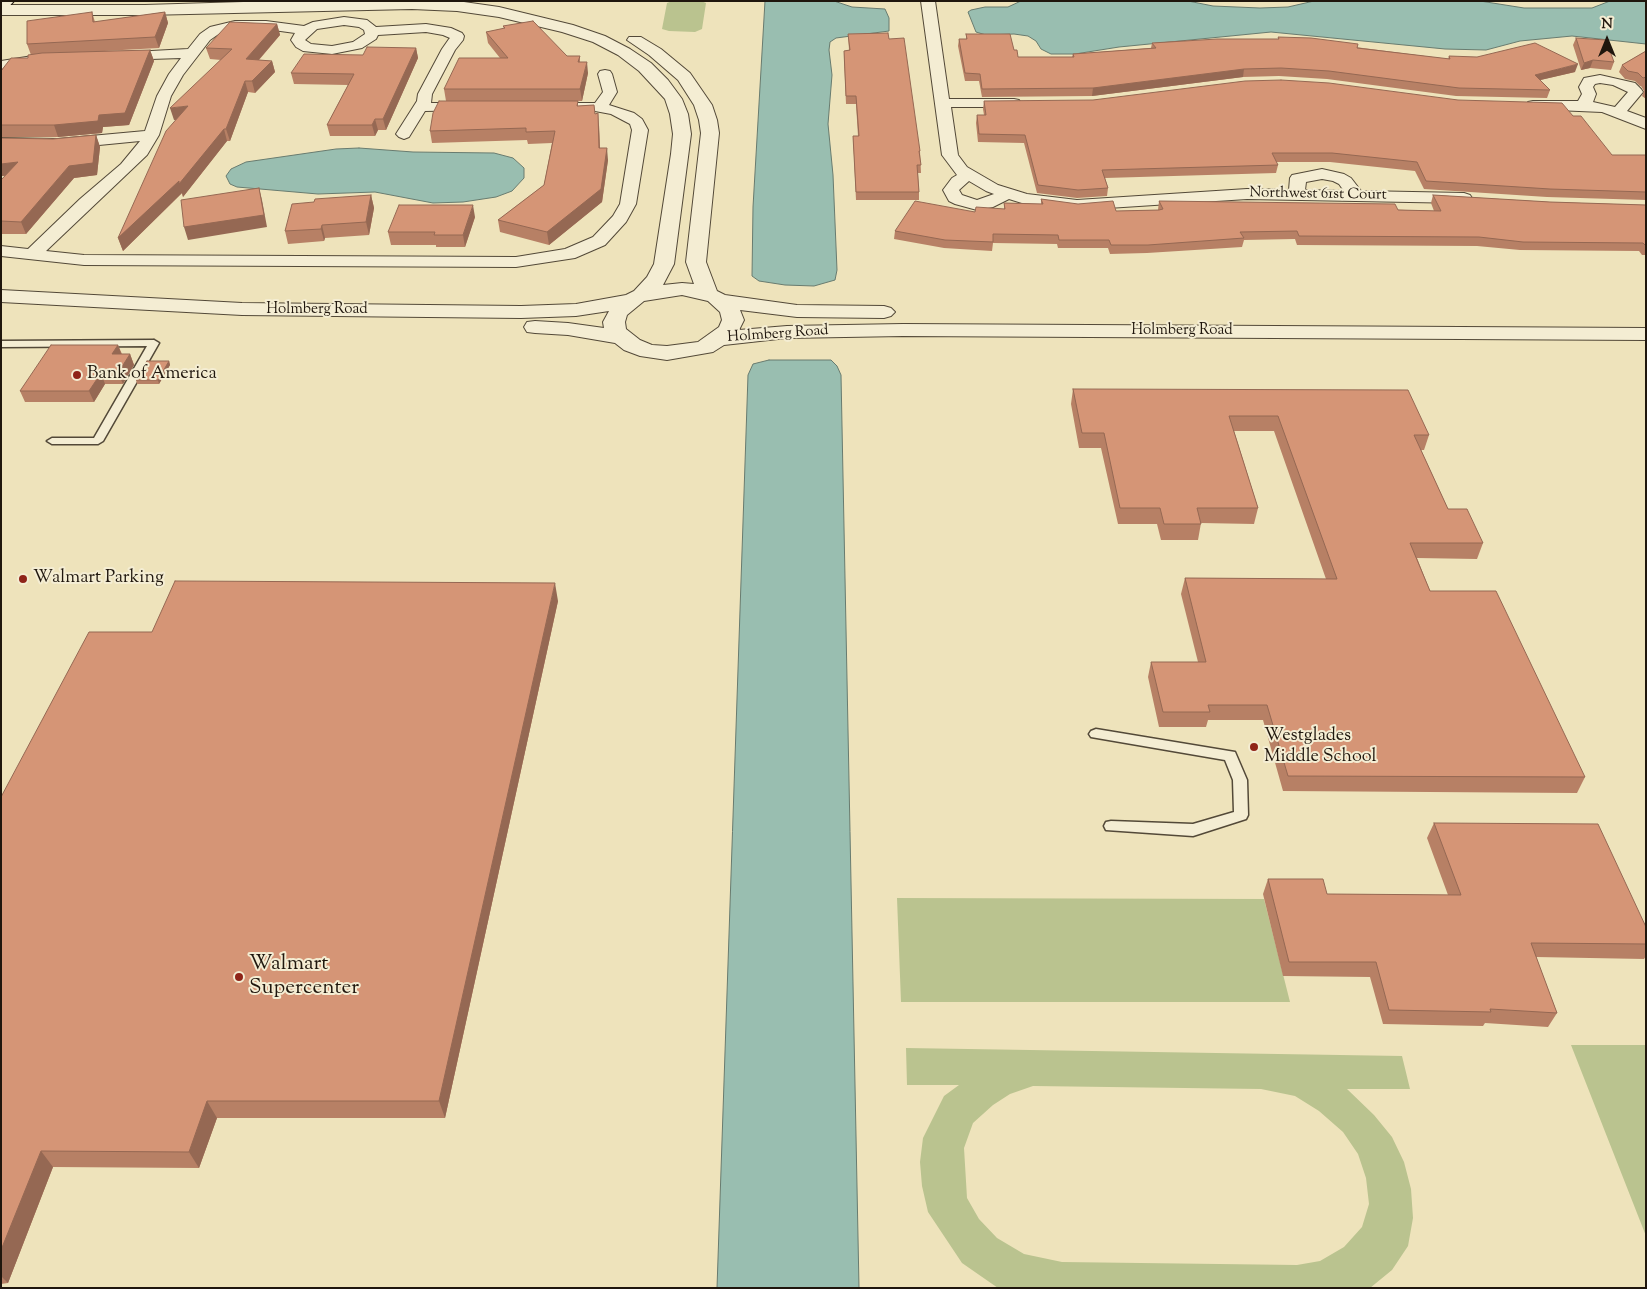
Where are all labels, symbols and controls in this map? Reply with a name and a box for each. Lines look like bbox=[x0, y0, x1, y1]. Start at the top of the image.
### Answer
north arrow bbox=[1582, 15, 1632, 65]
text: N bbox=[1601, 15, 1613, 35]
street label: Northwest 61st Court bbox=[1249, 185, 1387, 205]
street label: Holmberg Road bbox=[266, 301, 368, 319]
street label: Holmberg Road bbox=[727, 322, 829, 348]
street label: Holmberg Road bbox=[1131, 322, 1233, 340]
place label: Bank of America bbox=[87, 364, 217, 386]
marker: Bank of America bbox=[71, 369, 83, 381]
place label: Walmart Parking bbox=[33, 568, 164, 590]
marker: Walmart Parking bbox=[17, 573, 29, 585]
place label: Westglades Middle School bbox=[1264, 726, 1377, 769]
marker: Westglades Middle School bbox=[1248, 741, 1260, 753]
place label: Walmart Supercenter bbox=[249, 952, 359, 1002]
marker: Walmart Supercenter bbox=[233, 971, 245, 983]

